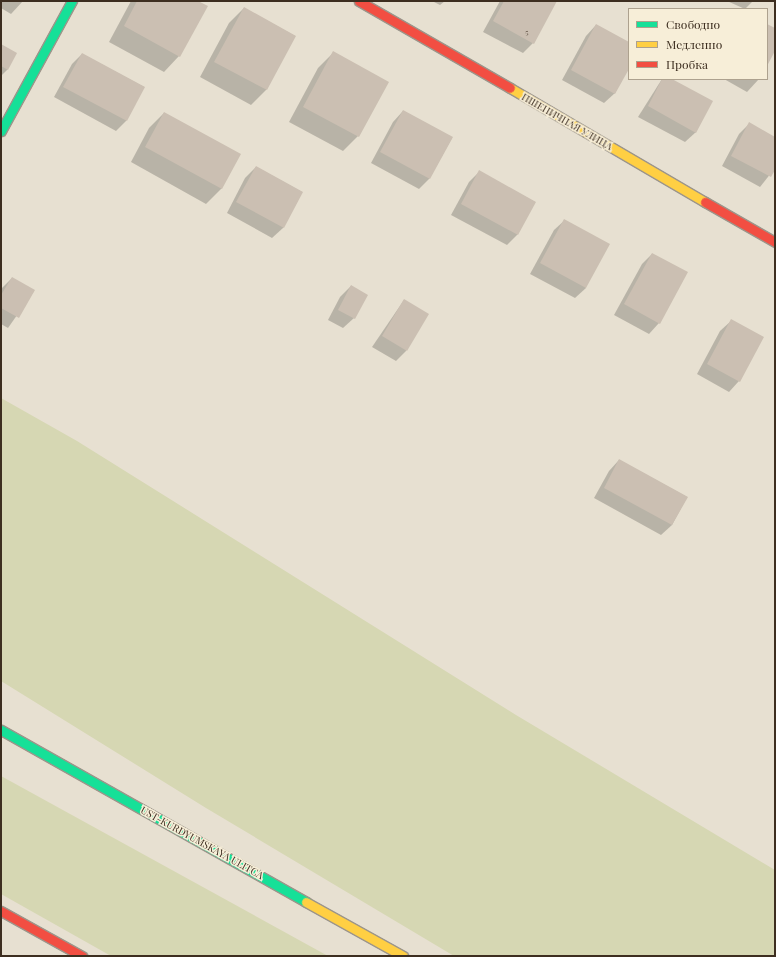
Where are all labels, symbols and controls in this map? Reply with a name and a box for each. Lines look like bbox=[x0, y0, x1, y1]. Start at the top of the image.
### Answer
legend bbox=[628, 8, 768, 80]
text: Свободно bbox=[666, 16, 720, 32]
house number: 5 bbox=[525, 27, 529, 37]
text: Медленно bbox=[666, 36, 722, 52]
text: Пробка bbox=[666, 56, 708, 72]
street label: ПШЕНИЧНАЯ УЛИЦА bbox=[519, 91, 615, 153]
street label: UST-KURDYUMSKAYA ULITCA bbox=[138, 804, 266, 882]

